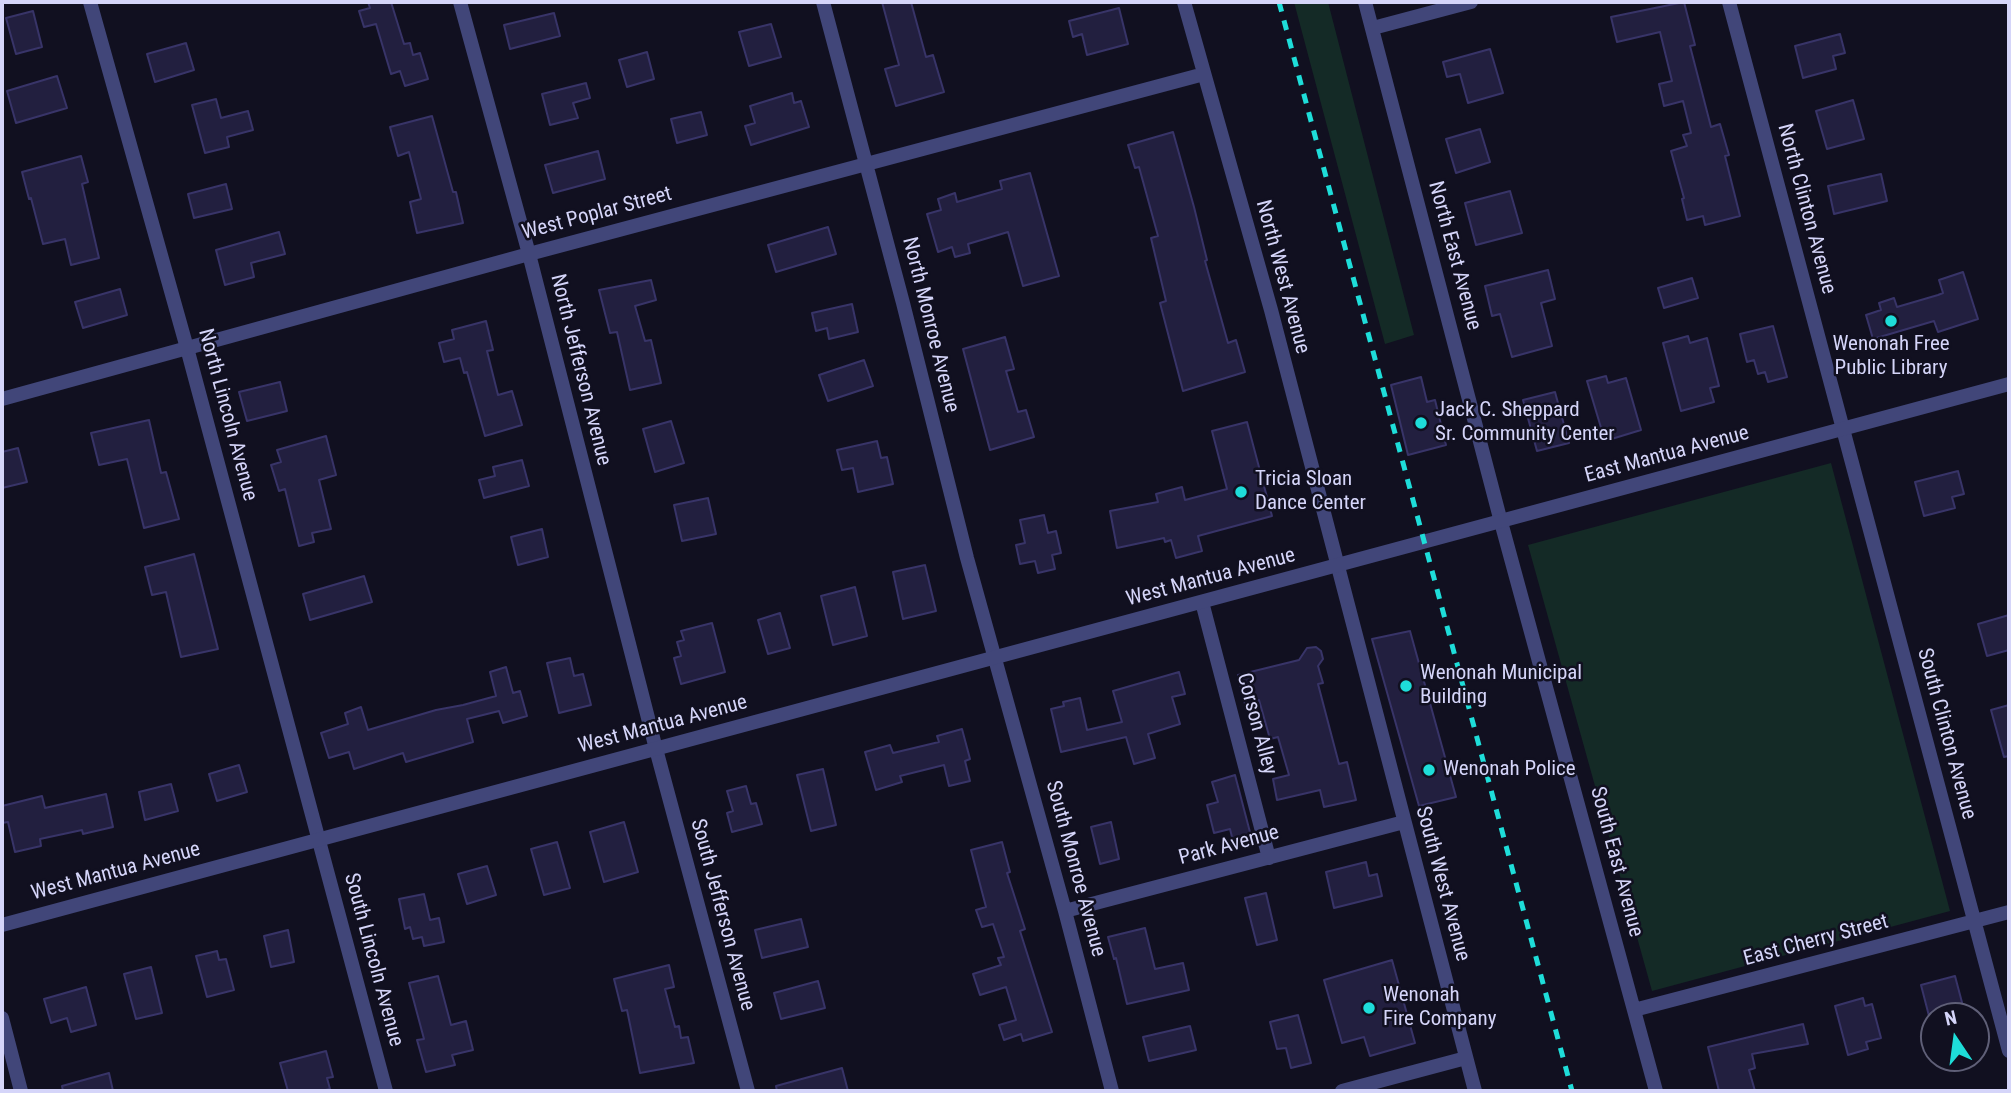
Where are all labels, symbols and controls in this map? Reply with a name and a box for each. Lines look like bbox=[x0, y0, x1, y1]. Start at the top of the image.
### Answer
street label: North Clinton Avenue bbox=[1771, 121, 1841, 297]
street label: North East Avenue bbox=[1422, 179, 1486, 333]
street label: West Poplar Street bbox=[519, 182, 675, 246]
street label: North West Avenue bbox=[1249, 197, 1315, 357]
street label: North Monroe Avenue bbox=[896, 235, 964, 415]
street label: North Jefferson Avenue bbox=[544, 272, 616, 468]
marker: Wenonah Free Public Library bbox=[1883, 313, 1899, 329]
street label: North Lincoln Avenue bbox=[192, 326, 262, 504]
place label: Wenonah Free Public Library bbox=[1832, 332, 1950, 382]
place label: Jack C. Sheppard Sr. Community Center bbox=[1435, 398, 1615, 448]
marker: Jack C. Sheppard Sr. Community Center bbox=[1413, 415, 1429, 431]
street label: East Mantua Avenue bbox=[1582, 421, 1752, 489]
place label: Tricia Sloan Dance Center bbox=[1255, 467, 1366, 517]
marker: Tricia Sloan Dance Center bbox=[1233, 484, 1249, 500]
street label: West Mantua Avenue bbox=[1124, 543, 1298, 613]
street label: South Clinton Avenue bbox=[1911, 646, 1981, 822]
place label: Wenonah Municipal Building bbox=[1420, 661, 1582, 711]
street label: Corson Alley bbox=[1230, 670, 1282, 778]
marker: Wenonah Municipal Building bbox=[1398, 678, 1414, 694]
street label: West Mantua Avenue bbox=[576, 690, 750, 760]
place label: Wenonah Police bbox=[1443, 757, 1576, 783]
marker: Wenonah Police bbox=[1421, 762, 1437, 778]
street label: South Monroe Avenue bbox=[1039, 778, 1111, 960]
street label: South East Avenue bbox=[1584, 784, 1648, 940]
street label: South West Avenue bbox=[1409, 804, 1475, 964]
street label: South Jefferson Avenue bbox=[684, 816, 760, 1014]
street label: Park Avenue bbox=[1176, 821, 1282, 871]
street label: West Mantua Avenue bbox=[29, 837, 203, 907]
street label: South Lincoln Avenue bbox=[338, 871, 408, 1049]
street label: East Cherry Street bbox=[1741, 910, 1891, 972]
place label: Wenonah Fire Company bbox=[1383, 983, 1496, 1033]
marker: Wenonah Fire Company bbox=[1361, 1000, 1377, 1016]
north arrow bbox=[1920, 1002, 1990, 1072]
text: N bbox=[1942, 1005, 1959, 1031]

